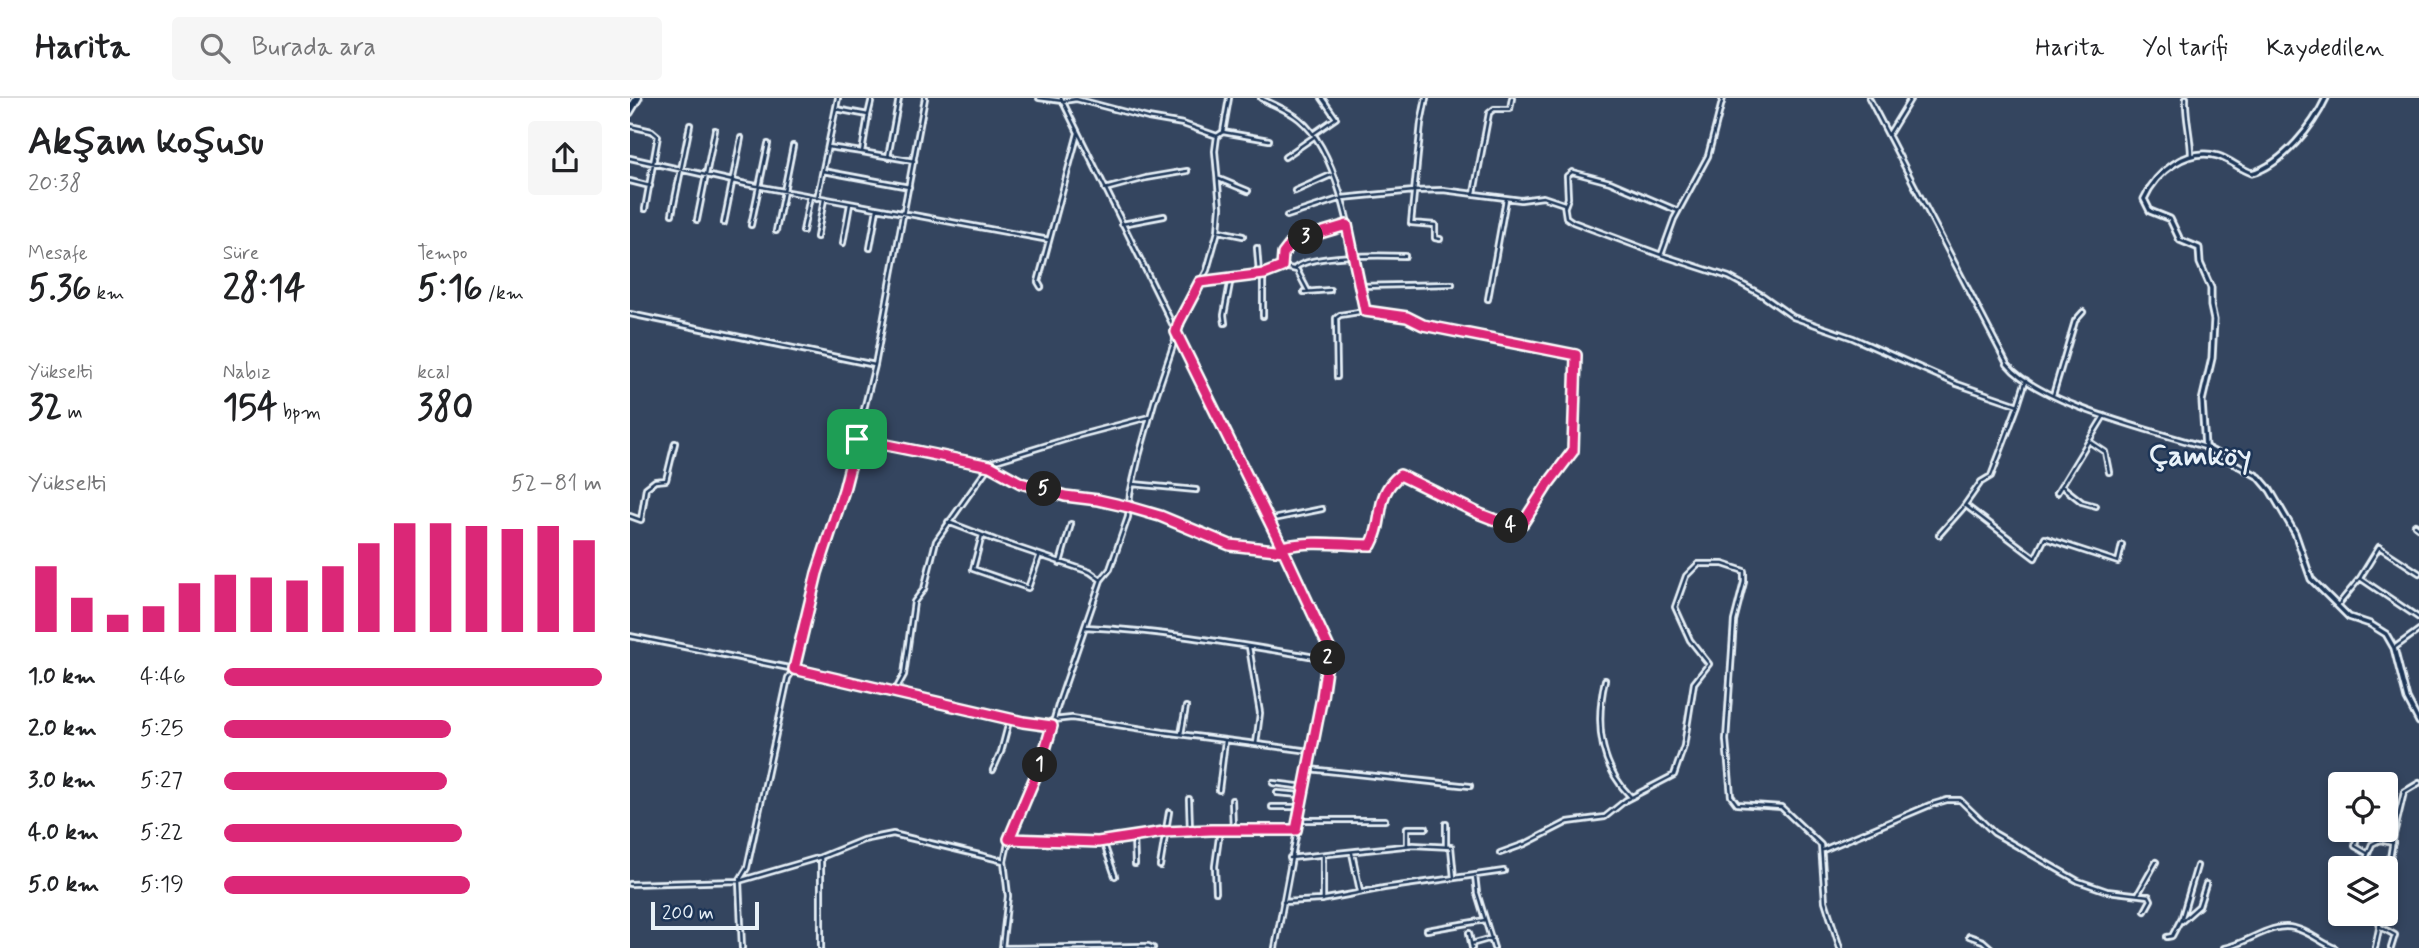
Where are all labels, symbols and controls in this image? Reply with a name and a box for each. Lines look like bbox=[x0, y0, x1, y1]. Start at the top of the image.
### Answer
search box bbox=[172, 17, 662, 80]
text: Harita bbox=[35, 26, 130, 70]
icon: search bbox=[196, 29, 234, 67]
text: Burada ara bbox=[252, 31, 376, 65]
text: Harita bbox=[2035, 33, 2104, 64]
text: Yol tarifi bbox=[2142, 33, 2228, 64]
text: Kaydedilen bbox=[2266, 33, 2384, 64]
text: Akşam koşusu bbox=[28, 118, 264, 167]
button: share bbox=[528, 121, 602, 195]
text: 20:38 bbox=[28, 169, 82, 199]
pin: 3 bbox=[1288, 220, 1324, 254]
text: 3 bbox=[1301, 224, 1310, 249]
text: Mesafe bbox=[28, 241, 88, 266]
text: Süre bbox=[223, 241, 259, 266]
text: Tempo bbox=[417, 241, 468, 266]
text: 5.36 bbox=[28, 266, 91, 312]
text: 28:14 bbox=[223, 266, 305, 312]
text: 5:16 bbox=[417, 266, 483, 312]
text: km bbox=[91, 281, 124, 306]
text: /km bbox=[483, 281, 524, 306]
text: Yükselti bbox=[28, 360, 92, 385]
text: Nabız bbox=[223, 360, 271, 385]
text: kcal bbox=[417, 360, 449, 385]
text: 32 bbox=[28, 385, 62, 431]
text: 154 bbox=[223, 385, 278, 431]
text: 380 bbox=[417, 385, 473, 431]
text: m bbox=[62, 400, 83, 425]
text: bpm bbox=[278, 400, 321, 425]
pin bbox=[827, 409, 887, 469]
icon: arrive bbox=[838, 420, 876, 458]
district label: Çamköy bbox=[2149, 437, 2251, 476]
text: Yükselti bbox=[28, 469, 106, 499]
text: 52–81 m bbox=[511, 469, 602, 499]
pin: 5 bbox=[1026, 472, 1062, 506]
text: 5 bbox=[1038, 476, 1049, 501]
pin: 4 bbox=[1494, 508, 1528, 544]
text: 4 bbox=[1505, 513, 1516, 538]
pin: 2 bbox=[1310, 640, 1346, 676]
text: 2 bbox=[1323, 645, 1332, 670]
text: 1.0 km bbox=[28, 662, 96, 692]
text: 4:46 bbox=[140, 662, 186, 692]
text: 2.0 km bbox=[28, 714, 97, 744]
text: 5:25 bbox=[140, 714, 183, 744]
pin: 1 bbox=[1022, 748, 1058, 782]
text: 1 bbox=[1035, 752, 1044, 777]
text: 3.0 km bbox=[28, 766, 96, 796]
text: 5:27 bbox=[140, 766, 183, 796]
map controls bbox=[2328, 772, 2398, 926]
button: locate bbox=[2328, 772, 2398, 842]
text: 4.0 km bbox=[28, 818, 99, 848]
text: 5:22 bbox=[140, 818, 183, 848]
button: layers bbox=[2328, 856, 2398, 926]
text: 5.0 km bbox=[28, 870, 99, 900]
text: 5:19 bbox=[140, 870, 184, 900]
scale bar bbox=[651, 899, 760, 931]
text: 200 m bbox=[662, 901, 714, 926]

